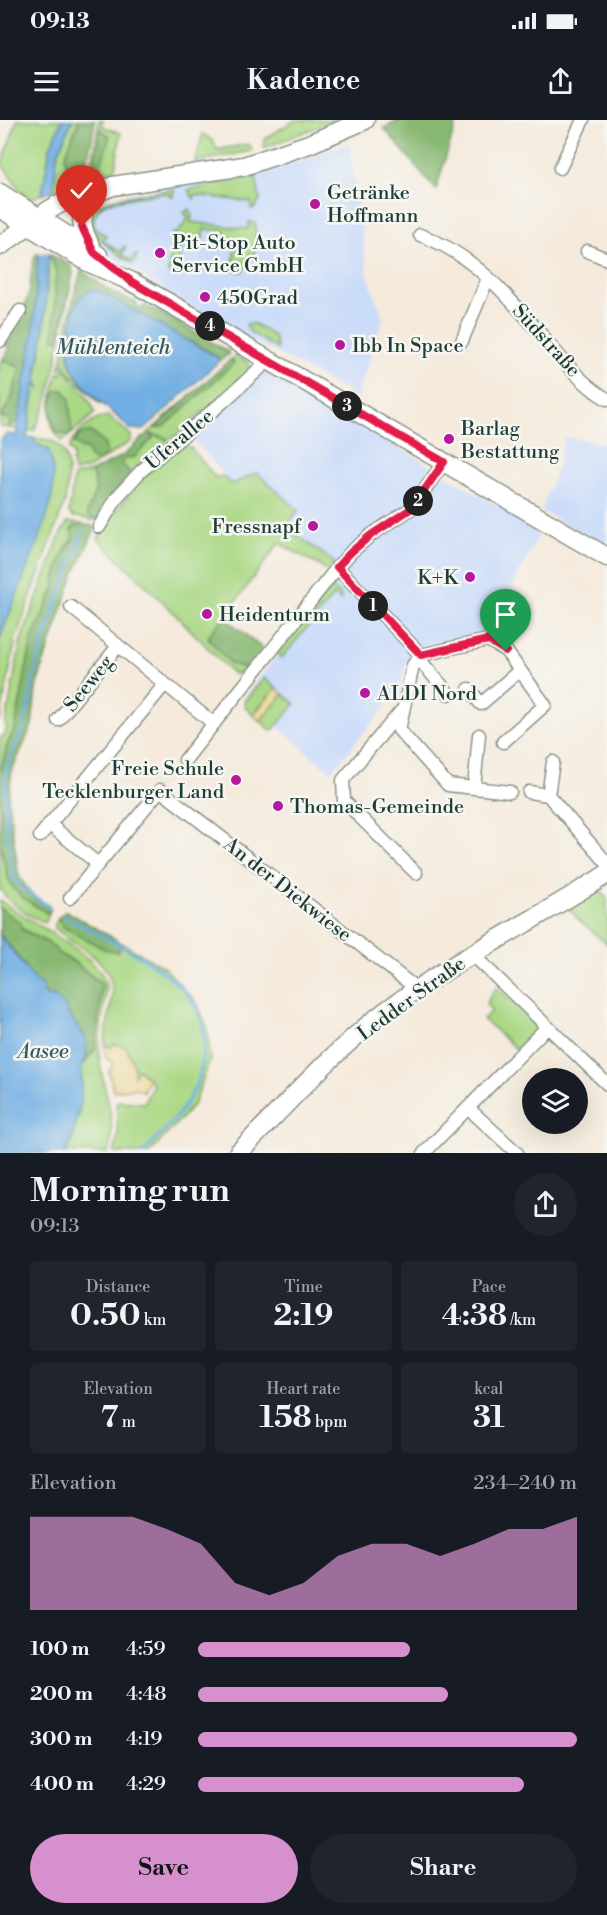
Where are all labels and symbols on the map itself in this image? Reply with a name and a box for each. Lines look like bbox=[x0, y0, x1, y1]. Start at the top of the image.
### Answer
pin bbox=[56, 165, 107, 227]
place label: Getränke Hoffmann bbox=[327, 181, 418, 229]
marker: Getränke Hoffmann bbox=[308, 197, 322, 211]
place label: Pit-Stop Auto Service GmbH bbox=[172, 231, 304, 279]
marker: Pit-Stop Auto Service GmbH bbox=[153, 246, 167, 260]
place label: 450Grad bbox=[217, 286, 299, 311]
marker: 450Grad bbox=[198, 290, 212, 304]
street label: Südstraße bbox=[506, 299, 585, 383]
pin: 4 bbox=[195, 311, 225, 341]
place label: Ibb In Space bbox=[352, 334, 463, 359]
water label: Mühlenteich bbox=[56, 335, 171, 361]
marker: Ibb In Space bbox=[333, 338, 347, 352]
pin: 3 bbox=[332, 391, 362, 421]
street label: Uferallee bbox=[141, 404, 219, 476]
place label: Barlag Bestattung bbox=[460, 417, 560, 465]
marker: Barlag Bestattung bbox=[442, 432, 456, 446]
pin: 2 bbox=[403, 486, 433, 516]
place label: Fressnapf bbox=[211, 515, 302, 540]
marker: Fressnapf bbox=[306, 519, 320, 533]
place label: K+K bbox=[417, 566, 459, 591]
marker: K+K bbox=[463, 570, 477, 584]
pin bbox=[480, 589, 531, 651]
pin: 1 bbox=[358, 591, 388, 621]
place label: Heidenturm bbox=[219, 603, 331, 628]
marker: Heidenturm bbox=[200, 607, 214, 621]
street label: Seeweg bbox=[59, 650, 120, 717]
place label: ALDI Nord bbox=[376, 682, 478, 707]
marker: ALDI Nord bbox=[358, 686, 372, 700]
place label: Freie Schule Tecklenburger Land bbox=[42, 757, 225, 805]
marker: Freie Schule Tecklenburger Land bbox=[229, 773, 243, 787]
place label: Thomas-Gemeinde bbox=[290, 795, 464, 820]
marker: Thomas-Gemeinde bbox=[271, 799, 285, 813]
street label: An der Diekwiese bbox=[217, 832, 356, 948]
street label: Ledder Straße bbox=[353, 952, 471, 1047]
water label: Aasee bbox=[15, 1039, 69, 1065]

